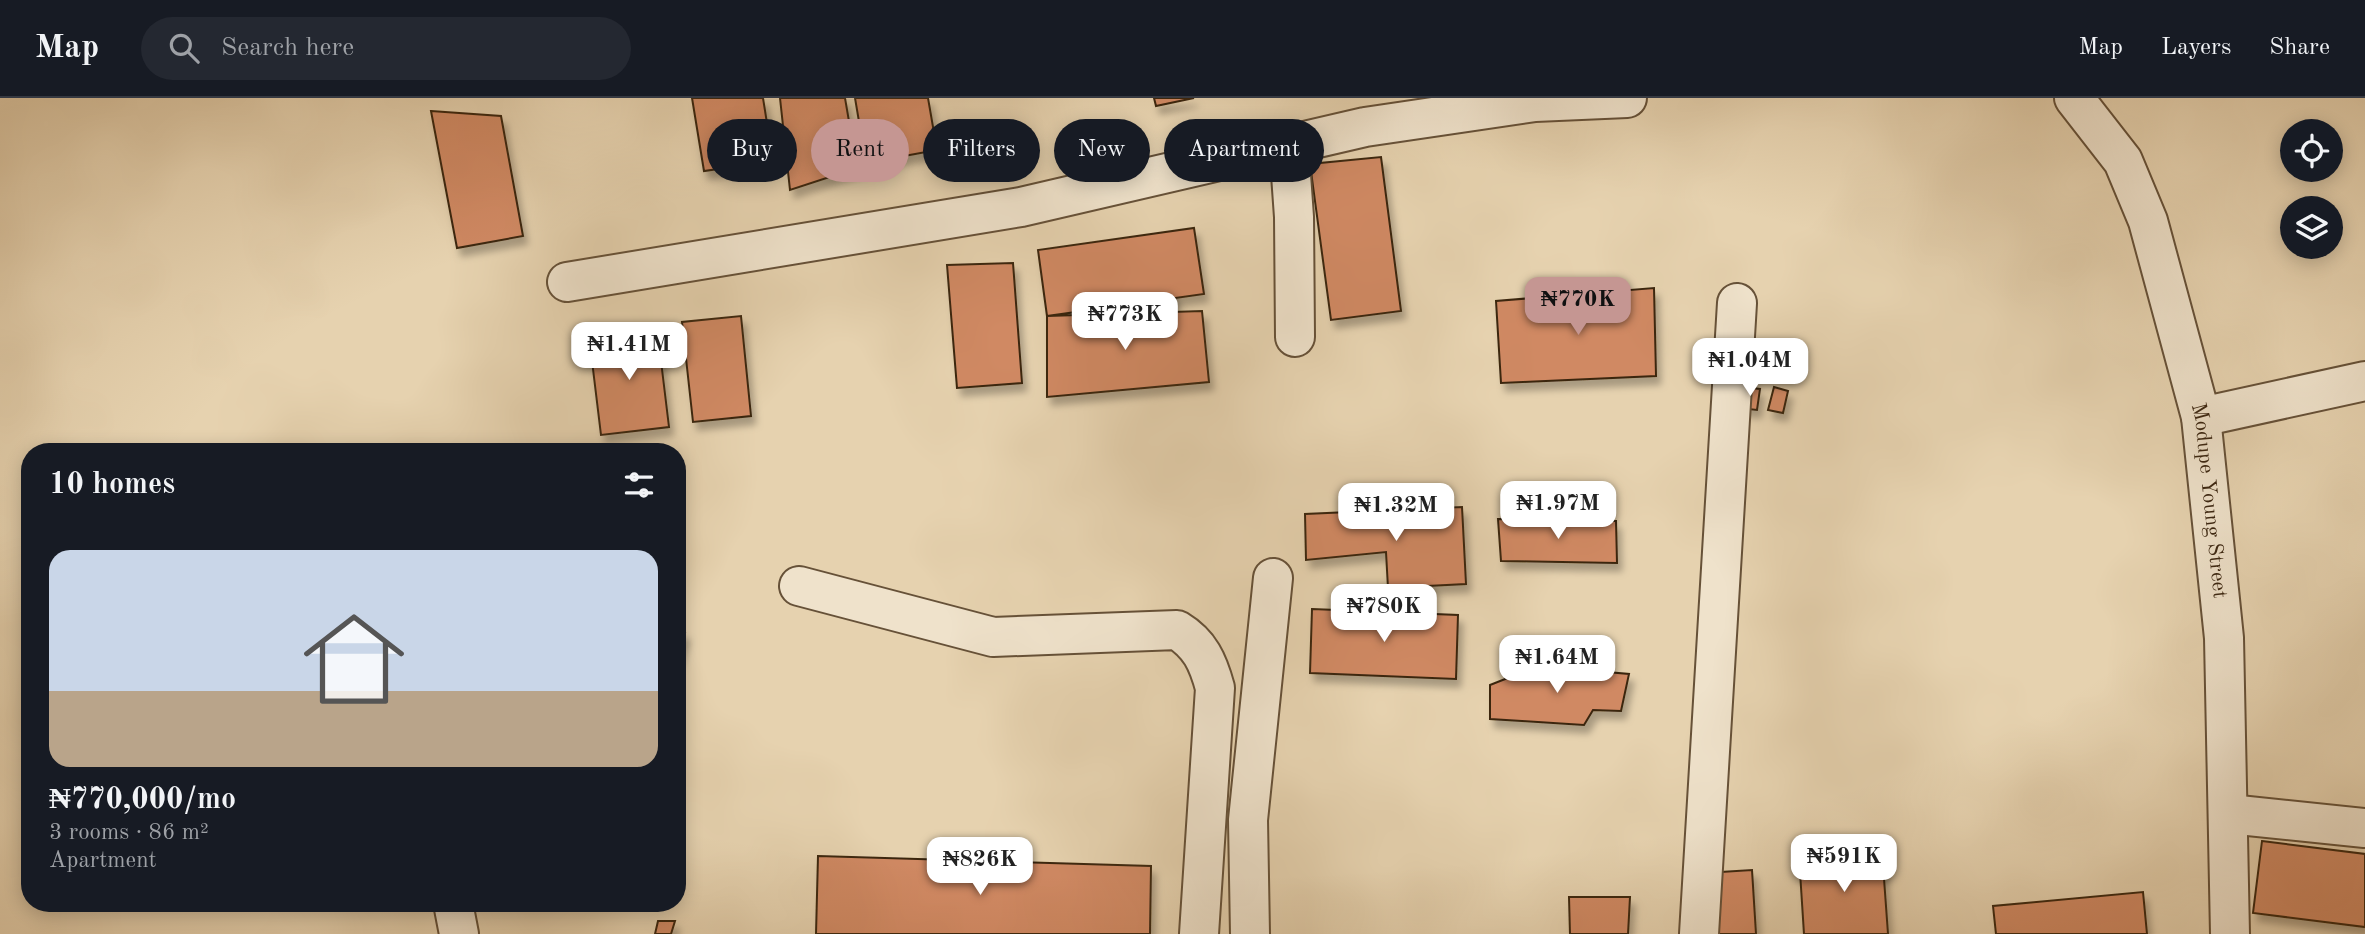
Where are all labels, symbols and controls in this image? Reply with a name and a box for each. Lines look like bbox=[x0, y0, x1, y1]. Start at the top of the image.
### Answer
search box bbox=[141, 17, 631, 80]
icon: search bbox=[165, 29, 203, 67]
text: Map bbox=[35, 32, 99, 65]
text: Search here bbox=[221, 35, 354, 61]
text: Map bbox=[2079, 36, 2123, 60]
text: Layers bbox=[2161, 36, 2231, 60]
text: Share bbox=[2269, 36, 2330, 60]
chip: Buy bbox=[707, 119, 797, 182]
chip: Rent bbox=[811, 119, 909, 182]
chip: Filters bbox=[923, 119, 1040, 182]
chip: New bbox=[1054, 119, 1150, 182]
chip: Apartment bbox=[1164, 119, 1324, 182]
map controls bbox=[2280, 119, 2343, 259]
button: locate bbox=[2280, 119, 2343, 182]
button: layers bbox=[2280, 196, 2343, 259]
pin: ₦770K bbox=[1529, 278, 1627, 337]
text: ₦770K bbox=[1541, 288, 1615, 311]
pin: ₦773K bbox=[1076, 292, 1174, 352]
text: ₦773K bbox=[1088, 303, 1162, 326]
pin: ₦1.41M bbox=[572, 322, 686, 382]
text: ₦1.41M bbox=[587, 333, 671, 356]
pin: ₦1.04M bbox=[1693, 338, 1807, 398]
text: ₦1.04M bbox=[1708, 349, 1792, 372]
street label: Modupe Young Street bbox=[2187, 401, 2230, 599]
icon: filters bbox=[620, 466, 658, 504]
text: 10 homes bbox=[49, 470, 175, 500]
pin: ₦1.97M bbox=[1501, 482, 1615, 541]
pin: ₦1.32M bbox=[1339, 484, 1453, 543]
text: ₦1.97M bbox=[1516, 492, 1600, 515]
text: ₦1.32M bbox=[1354, 494, 1438, 517]
pin: ₦780K bbox=[1335, 584, 1433, 644]
text: ₦780K bbox=[1347, 595, 1421, 618]
icon: home bbox=[291, 596, 417, 722]
pin: ₦1.64M bbox=[1500, 636, 1614, 695]
text: ₦1.64M bbox=[1515, 646, 1599, 669]
text: ₦770,000/mo bbox=[49, 785, 236, 815]
text: 3 rooms · 86 m² bbox=[49, 821, 209, 844]
pin: ₦591K bbox=[1795, 834, 1893, 894]
pin: ₦826K bbox=[931, 838, 1029, 897]
text: ₦591K bbox=[1807, 845, 1881, 868]
text: ₦826K bbox=[943, 848, 1017, 871]
text: Apartment bbox=[49, 849, 157, 872]

